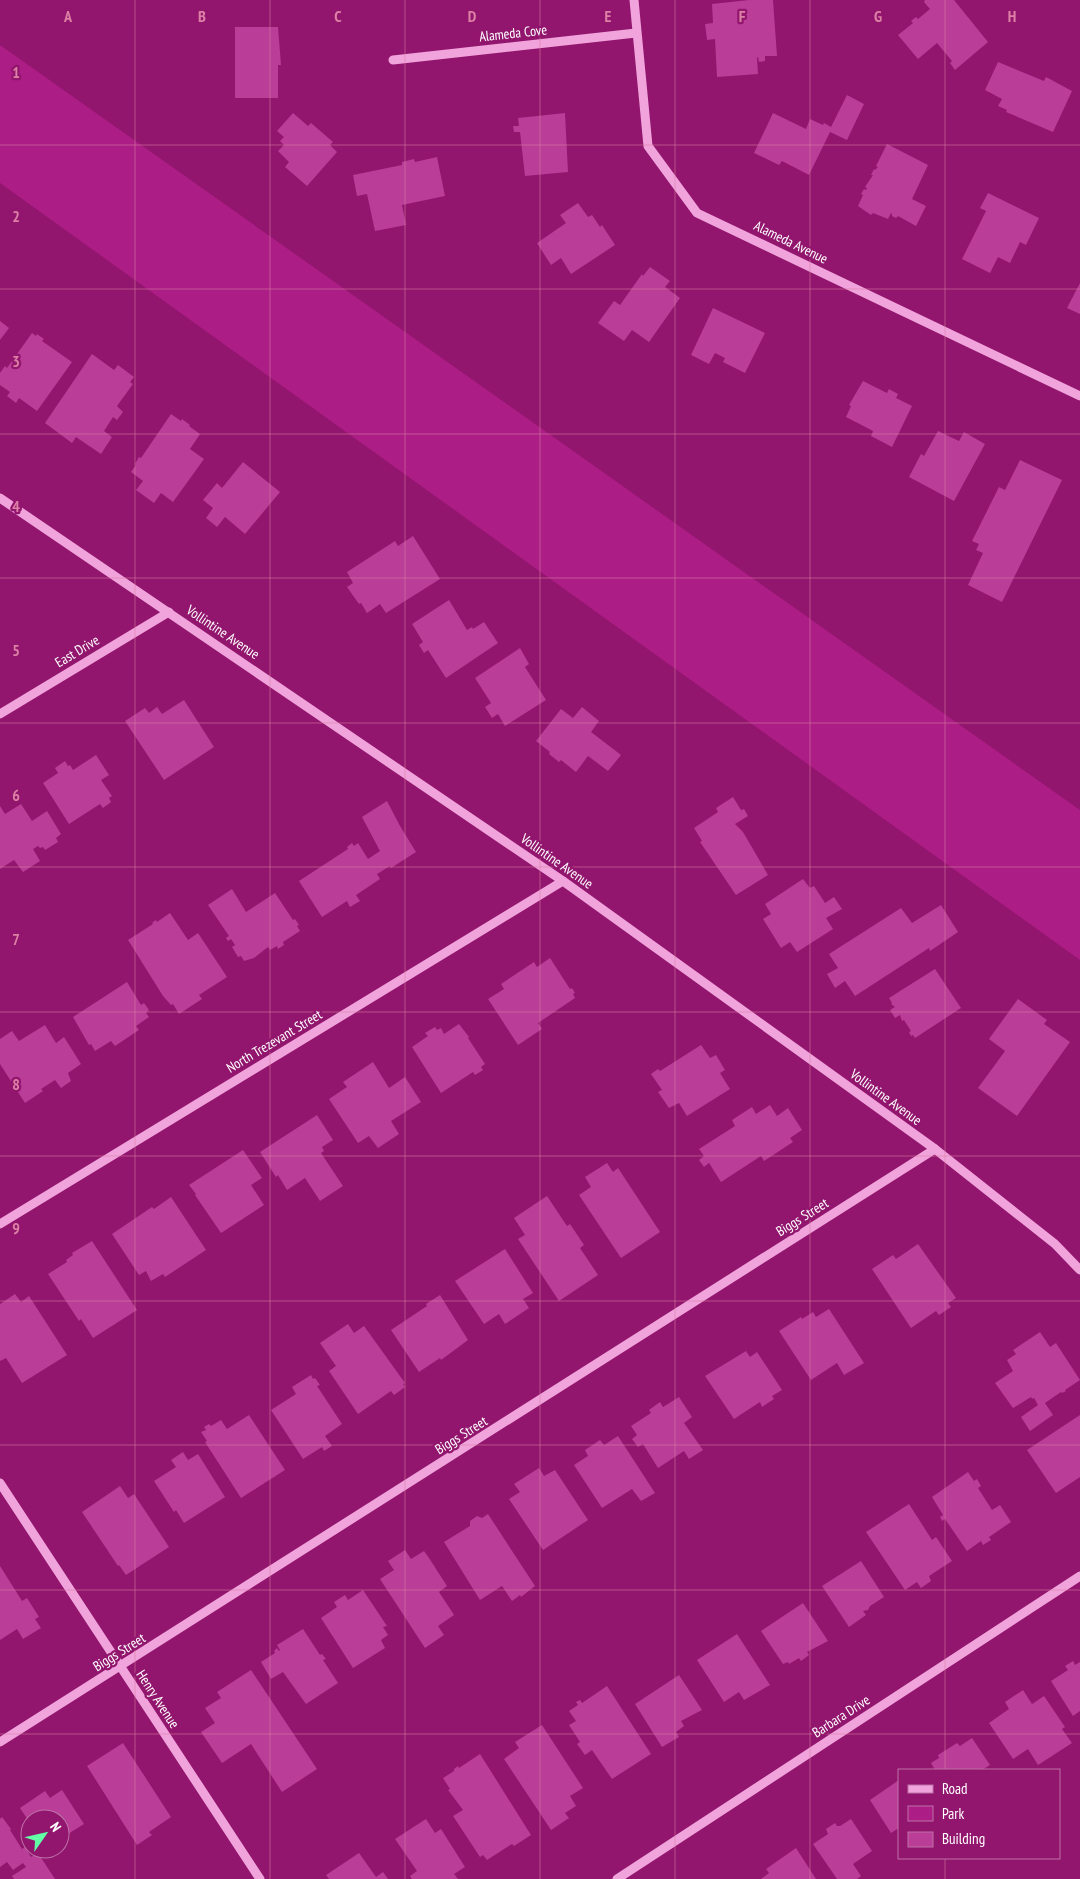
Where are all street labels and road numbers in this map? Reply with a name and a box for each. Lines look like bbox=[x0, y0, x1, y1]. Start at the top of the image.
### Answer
street label: Alameda Cove bbox=[478, 20, 548, 46]
street label: Alameda Avenue bbox=[751, 216, 831, 268]
street label: Vollintine Avenue bbox=[182, 600, 263, 663]
street label: East Drive bbox=[52, 631, 103, 671]
street label: Vollintine Avenue bbox=[516, 829, 597, 893]
street label: North Trezevant Street bbox=[223, 1005, 325, 1077]
street label: Vollintine Avenue bbox=[846, 1064, 926, 1129]
street label: Biggs Street bbox=[772, 1194, 832, 1240]
street label: Biggs Street bbox=[431, 1412, 491, 1458]
street label: Biggs Street bbox=[89, 1629, 149, 1675]
street label: Henry Avenue bbox=[132, 1666, 184, 1732]
street label: Barbara Drive bbox=[809, 1690, 874, 1741]

